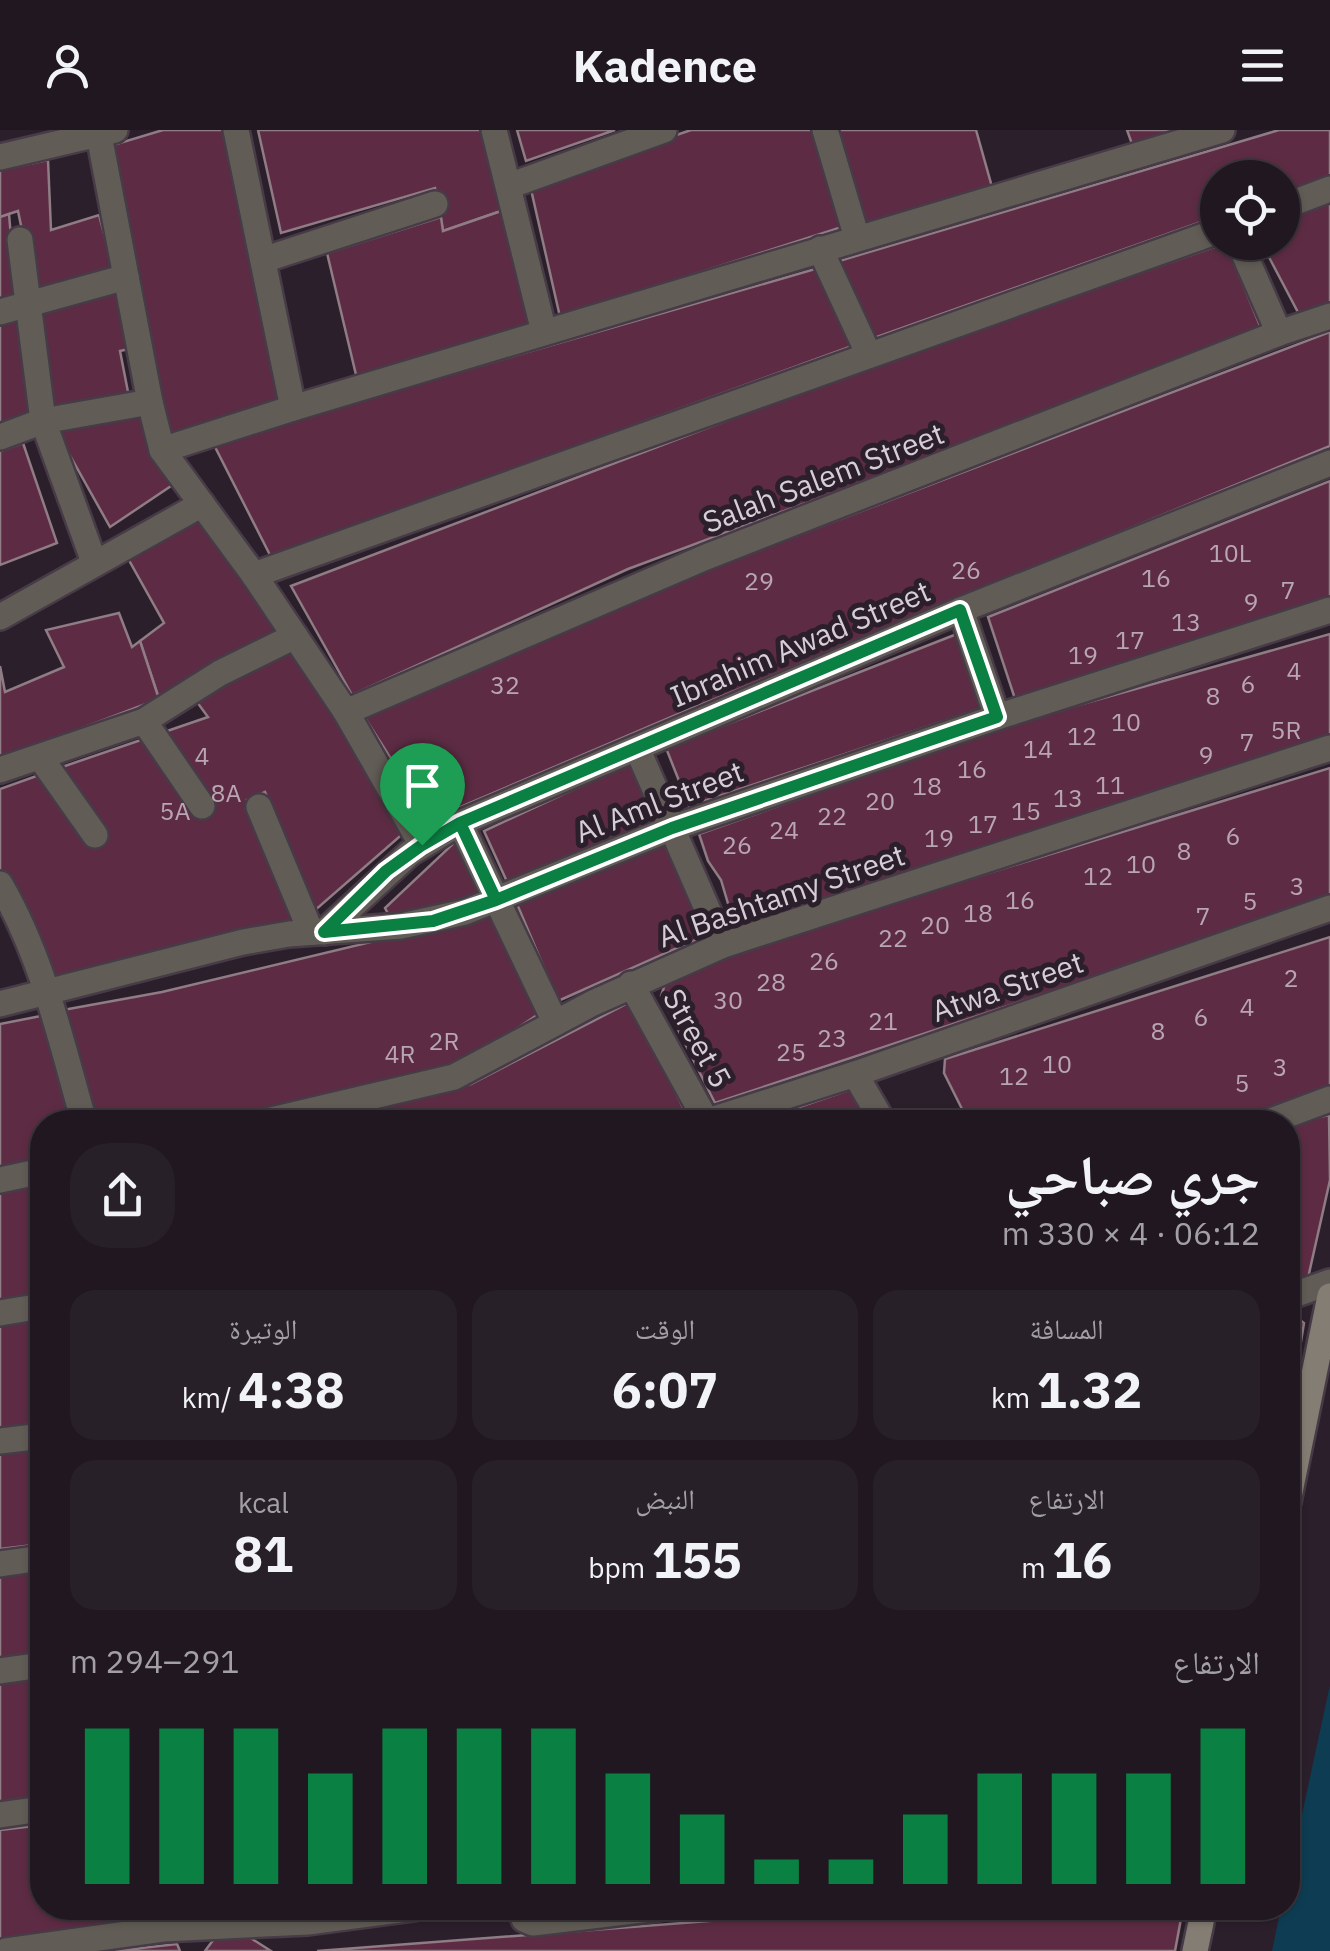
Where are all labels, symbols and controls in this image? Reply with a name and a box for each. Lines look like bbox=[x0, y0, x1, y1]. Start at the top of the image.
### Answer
text: Kadence bbox=[573, 36, 757, 94]
icon: person bbox=[40, 38, 95, 93]
icon: menu bbox=[1235, 38, 1290, 93]
map controls bbox=[1200, 160, 1300, 260]
button: locate bbox=[1200, 160, 1300, 260]
street label: Salah Salem Street bbox=[697, 413, 949, 541]
house number: 10L bbox=[1209, 536, 1251, 569]
house number: 26 bbox=[951, 553, 981, 586]
house number: 16 bbox=[1141, 561, 1171, 594]
house number: 29 bbox=[744, 564, 774, 597]
street label: Ibrahim Awad Street bbox=[664, 571, 936, 715]
house number: 7 bbox=[1280, 573, 1296, 606]
house number: 9 bbox=[1243, 585, 1259, 618]
house number: 13 bbox=[1171, 605, 1201, 638]
house number: 17 bbox=[1115, 623, 1145, 656]
house number: 19 bbox=[1068, 638, 1098, 671]
house number: 4 bbox=[1286, 654, 1302, 687]
house number: 6 bbox=[1240, 667, 1256, 700]
house number: 32 bbox=[490, 668, 520, 701]
house number: 8 bbox=[1205, 679, 1221, 712]
house number: 10 bbox=[1111, 705, 1141, 738]
house number: 5R bbox=[1270, 713, 1302, 746]
house number: 12 bbox=[1067, 719, 1097, 752]
house number: 7 bbox=[1239, 725, 1255, 758]
house number: 14 bbox=[1023, 732, 1053, 765]
house number: 9 bbox=[1198, 738, 1214, 771]
house number: 4 bbox=[194, 739, 210, 772]
pin bbox=[380, 743, 465, 846]
street label: Al Aml Street bbox=[569, 751, 749, 851]
house number: 16 bbox=[957, 752, 987, 785]
icon: arrive bbox=[395, 758, 450, 813]
house number: 11 bbox=[1095, 768, 1125, 801]
house number: 18 bbox=[912, 769, 942, 802]
house number: 8A bbox=[210, 776, 242, 809]
house number: 13 bbox=[1053, 781, 1083, 814]
house number: 20 bbox=[865, 784, 895, 817]
house number: 5A bbox=[159, 794, 191, 827]
house number: 15 bbox=[1011, 794, 1041, 827]
house number: 22 bbox=[817, 799, 847, 832]
house number: 17 bbox=[968, 807, 998, 840]
house number: 24 bbox=[769, 813, 799, 846]
house number: 6 bbox=[1225, 819, 1241, 852]
house number: 19 bbox=[924, 821, 954, 854]
house number: 26 bbox=[722, 828, 752, 861]
street label: Al Bashtamy Street bbox=[652, 834, 910, 956]
house number: 8 bbox=[1176, 834, 1192, 867]
house number: 10 bbox=[1126, 847, 1156, 880]
house number: 12 bbox=[1083, 859, 1113, 892]
house number: 3 bbox=[1289, 869, 1305, 902]
house number: 16 bbox=[1005, 883, 1035, 916]
house number: 5 bbox=[1242, 884, 1258, 917]
house number: 18 bbox=[963, 896, 993, 929]
house number: 7 bbox=[1195, 899, 1211, 932]
house number: 20 bbox=[920, 908, 950, 941]
house number: 22 bbox=[878, 921, 908, 954]
street label: Atwa Street bbox=[926, 942, 1088, 1030]
house number: 26 bbox=[809, 944, 839, 977]
house number: 2 bbox=[1283, 961, 1299, 994]
house number: 28 bbox=[756, 965, 786, 998]
street label: Street 5 bbox=[655, 982, 741, 1094]
house number: 30 bbox=[713, 983, 743, 1016]
house number: 4 bbox=[1239, 990, 1255, 1023]
house number: 6 bbox=[1193, 1000, 1209, 1033]
house number: 21 bbox=[868, 1004, 898, 1037]
house number: 8 bbox=[1150, 1014, 1166, 1047]
house number: 23 bbox=[817, 1021, 847, 1054]
house number: 2R bbox=[428, 1024, 460, 1057]
house number: 25 bbox=[776, 1035, 806, 1068]
house number: 4R bbox=[384, 1037, 416, 1070]
house number: 10 bbox=[1042, 1047, 1072, 1080]
house number: 3 bbox=[1272, 1050, 1288, 1083]
house number: 12 bbox=[999, 1059, 1029, 1092]
house number: 5 bbox=[1234, 1066, 1250, 1099]
text: جري صباحي bbox=[1005, 1139, 1260, 1210]
button: share bbox=[70, 1143, 175, 1248]
text: 06:12 · 4 × 330 m bbox=[1002, 1212, 1260, 1254]
text: الوتيرة bbox=[229, 1310, 297, 1347]
text: الوقت bbox=[635, 1310, 695, 1347]
text: المسافة bbox=[1030, 1310, 1104, 1347]
text: 4:38 bbox=[238, 1357, 345, 1422]
text: 6:07 bbox=[612, 1357, 718, 1422]
text: 1.32 bbox=[1037, 1357, 1142, 1422]
text: /km bbox=[182, 1379, 238, 1416]
text: km bbox=[991, 1379, 1037, 1416]
text: النبض bbox=[635, 1480, 695, 1517]
text: الارتفاع bbox=[1028, 1480, 1105, 1517]
text: kcal bbox=[238, 1484, 289, 1521]
text: 81 bbox=[233, 1521, 293, 1586]
text: 155 bbox=[652, 1527, 742, 1592]
text: 16 bbox=[1052, 1527, 1112, 1592]
text: bpm bbox=[588, 1549, 652, 1586]
text: m bbox=[1021, 1549, 1052, 1586]
text: 291–294 m bbox=[70, 1640, 240, 1682]
text: الارتفاع bbox=[1173, 1641, 1260, 1683]

